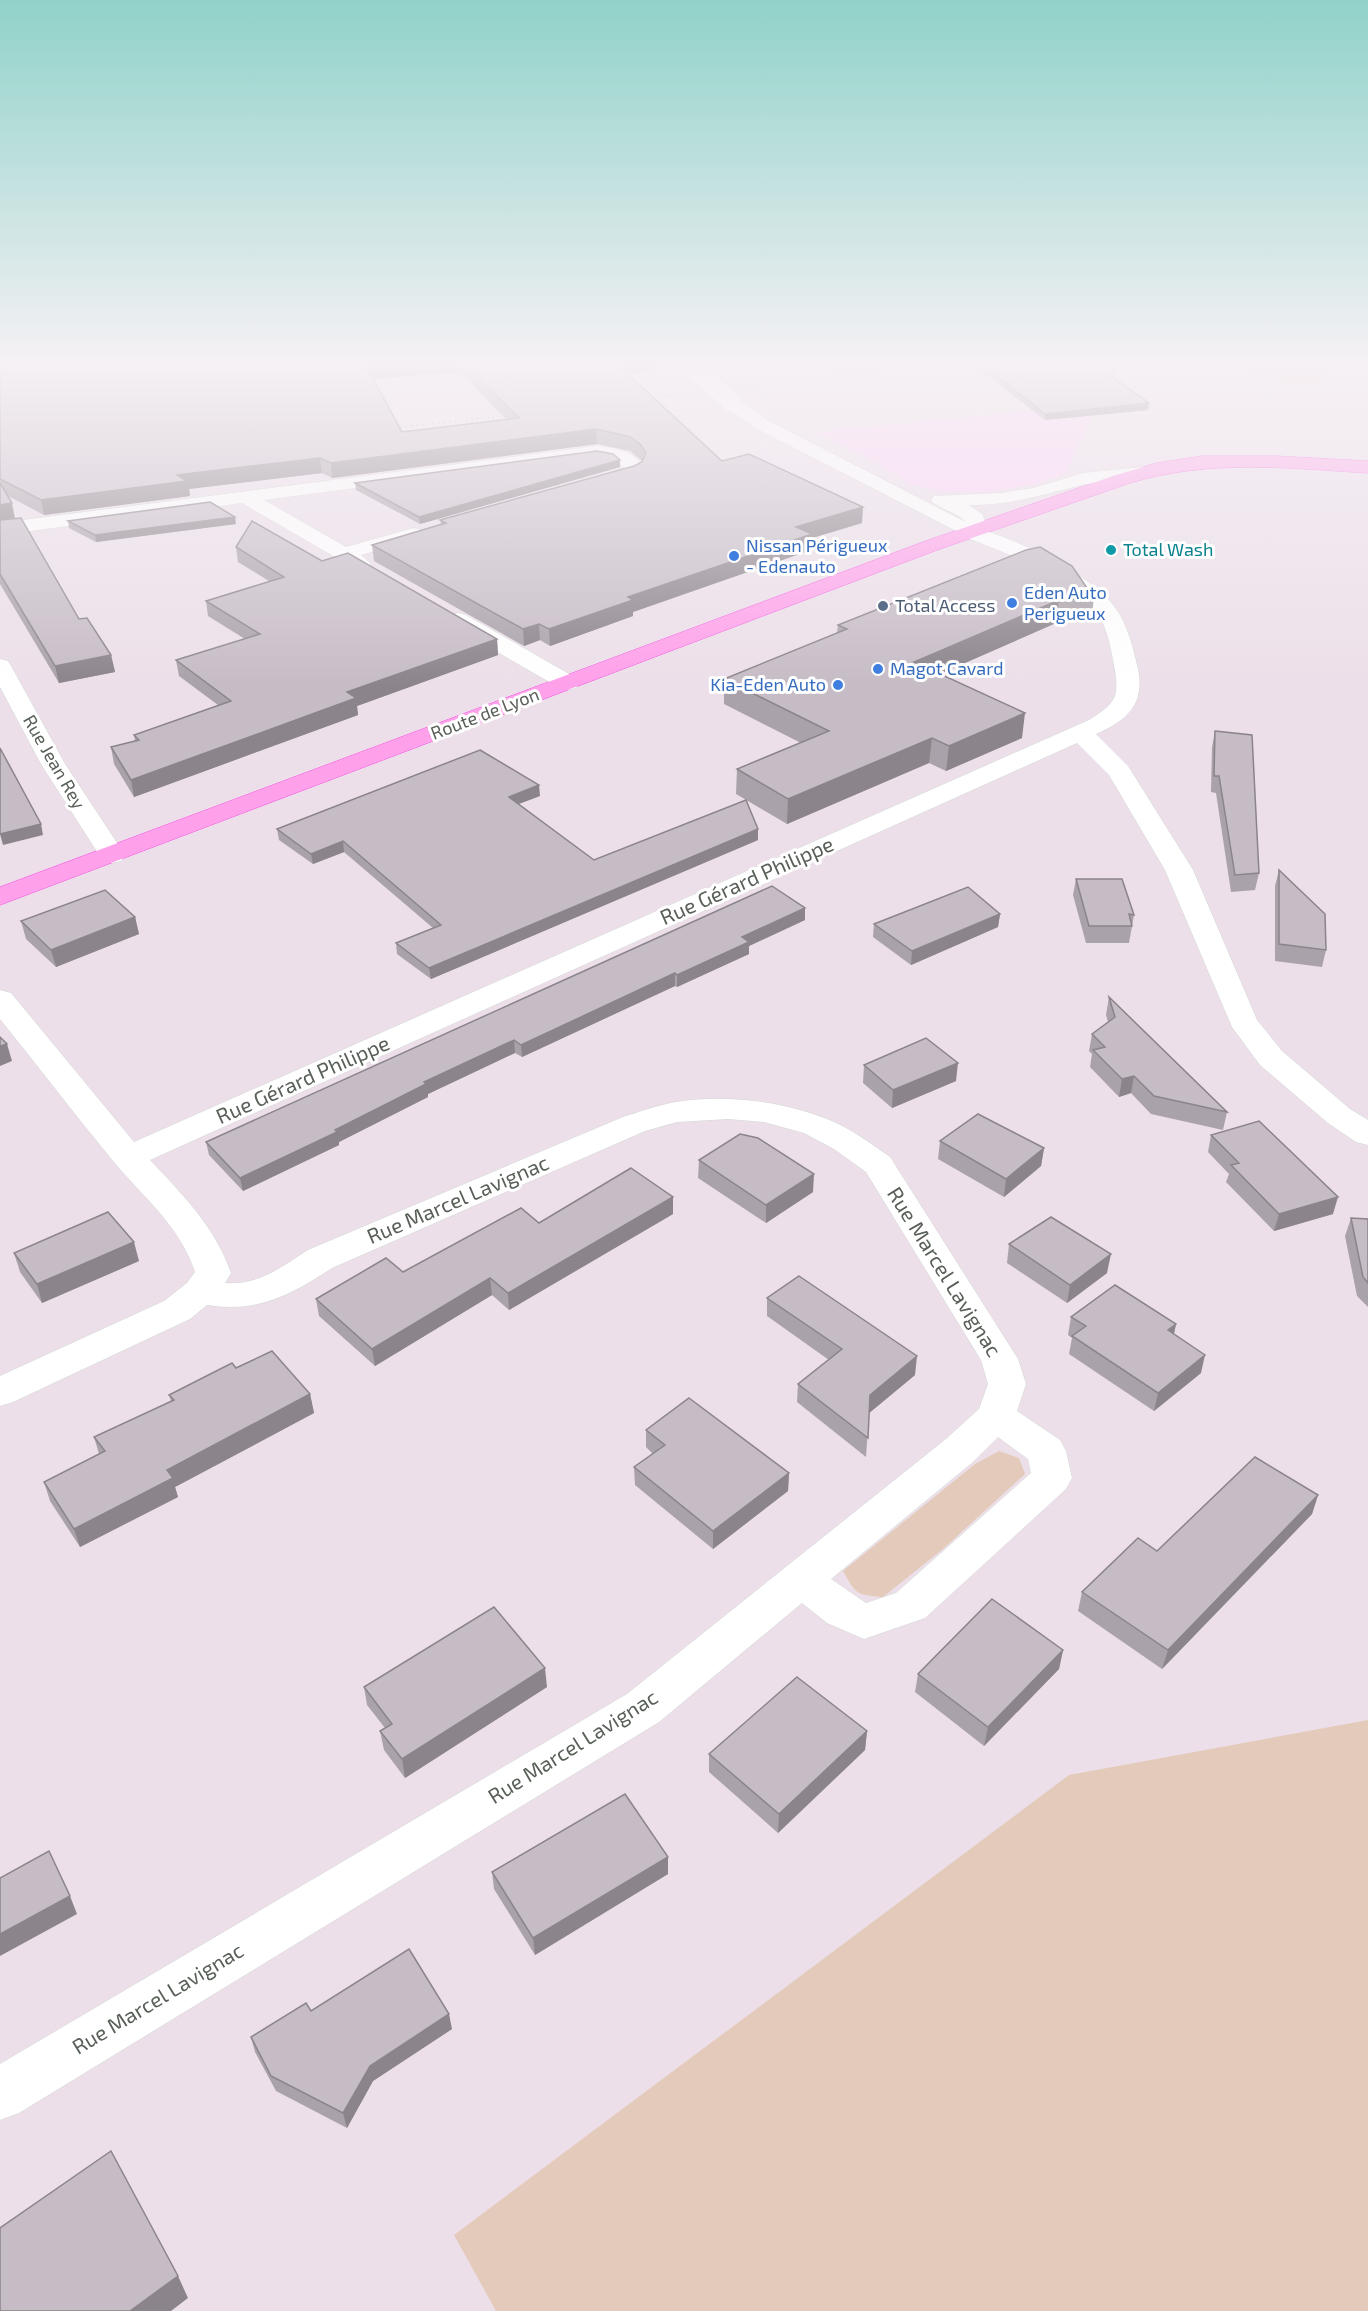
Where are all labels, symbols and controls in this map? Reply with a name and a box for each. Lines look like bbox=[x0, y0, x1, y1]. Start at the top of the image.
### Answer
place label: Nissan Périgueux - Edenauto bbox=[746, 534, 888, 577]
place label: Total Wash bbox=[1123, 538, 1213, 560]
marker: Total Wash bbox=[1104, 543, 1118, 557]
marker: Nissan Périgueux - Edenauto bbox=[727, 549, 741, 563]
place label: Eden Auto Perigueux bbox=[1024, 581, 1107, 624]
place label: Total Access bbox=[895, 594, 995, 616]
marker: Eden Auto Perigueux bbox=[1005, 596, 1019, 610]
marker: Total Access bbox=[876, 599, 890, 613]
place label: Magot Cavard bbox=[890, 657, 1004, 679]
marker: Magot Cavard bbox=[871, 662, 885, 676]
place label: Kia-Eden Auto bbox=[710, 673, 826, 695]
marker: Kia-Eden Auto bbox=[831, 678, 845, 692]
street label: Route de Lyon bbox=[427, 682, 542, 744]
street label: Rue Jean Rey bbox=[19, 711, 91, 813]
street label: Rue Gérard Philippe bbox=[656, 830, 837, 929]
street label: Rue Gérard Philippe bbox=[212, 1029, 393, 1128]
street label: Rue Marcel Lavignac bbox=[363, 1149, 552, 1248]
street label: Rue Marcel Lavignac bbox=[883, 1182, 1008, 1361]
street label: Rue Marcel Lavignac bbox=[483, 1683, 662, 1808]
street label: Rue Marcel Lavignac bbox=[67, 1937, 247, 2059]

